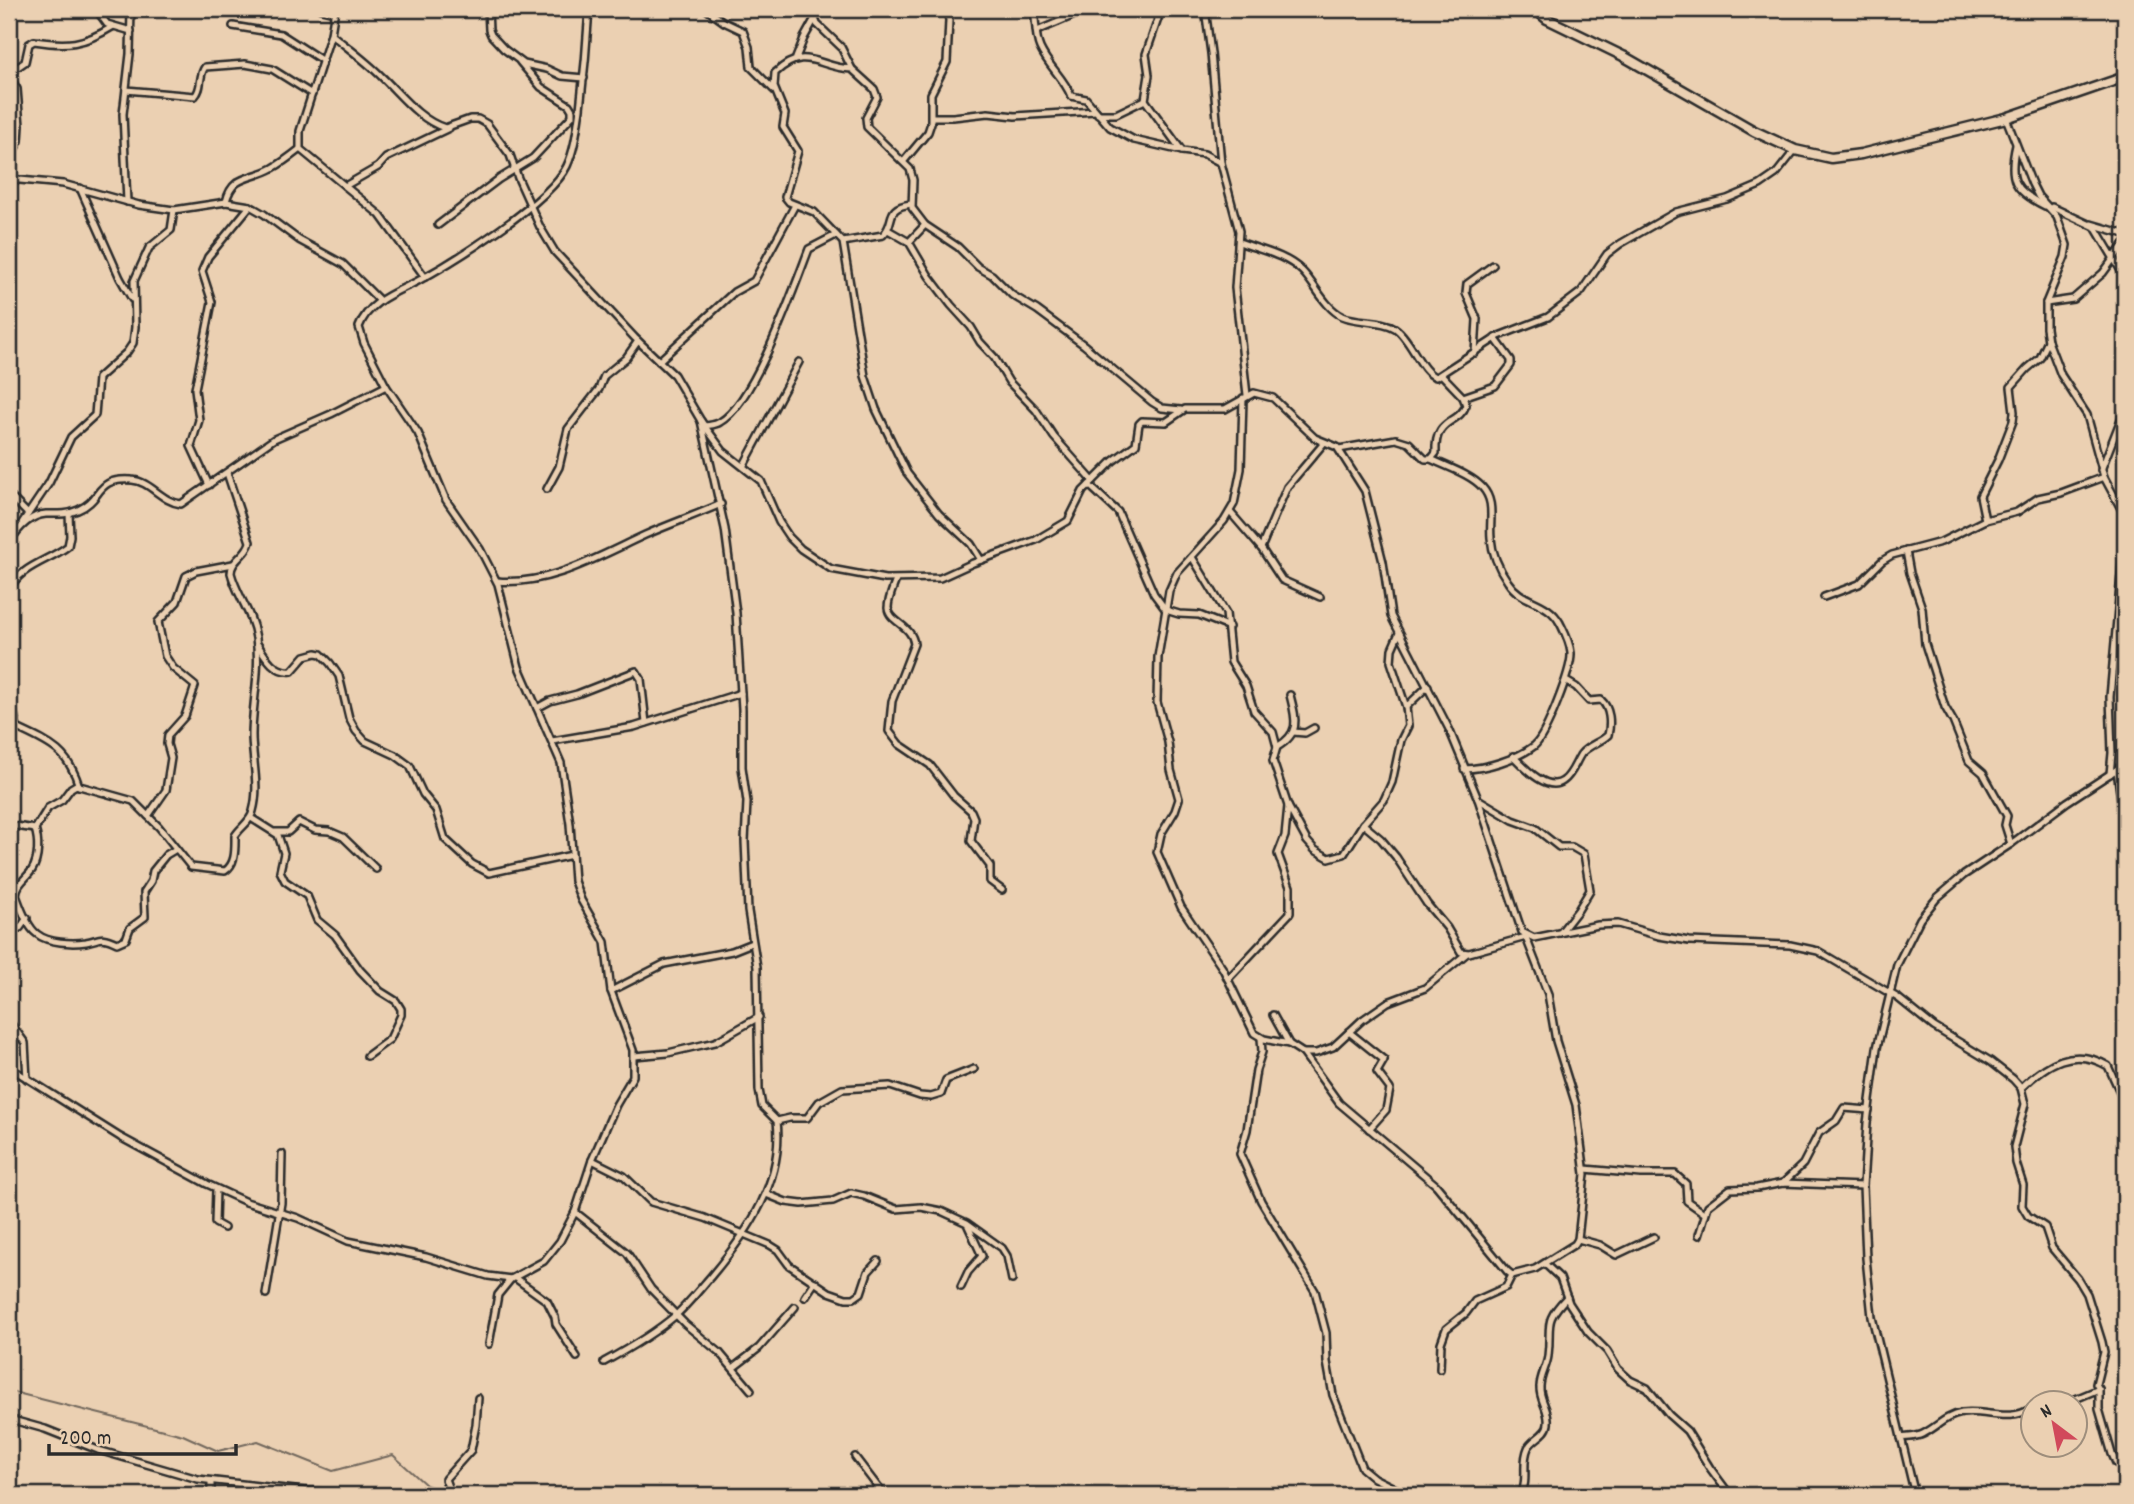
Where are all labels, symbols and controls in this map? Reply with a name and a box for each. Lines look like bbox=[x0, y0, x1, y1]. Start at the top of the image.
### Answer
north arrow bbox=[2018, 1388, 2088, 1458]
text: N bbox=[2036, 1399, 2058, 1426]
scale bar bbox=[49, 1413, 236, 1457]
text: 200 m bbox=[60, 1425, 111, 1455]

